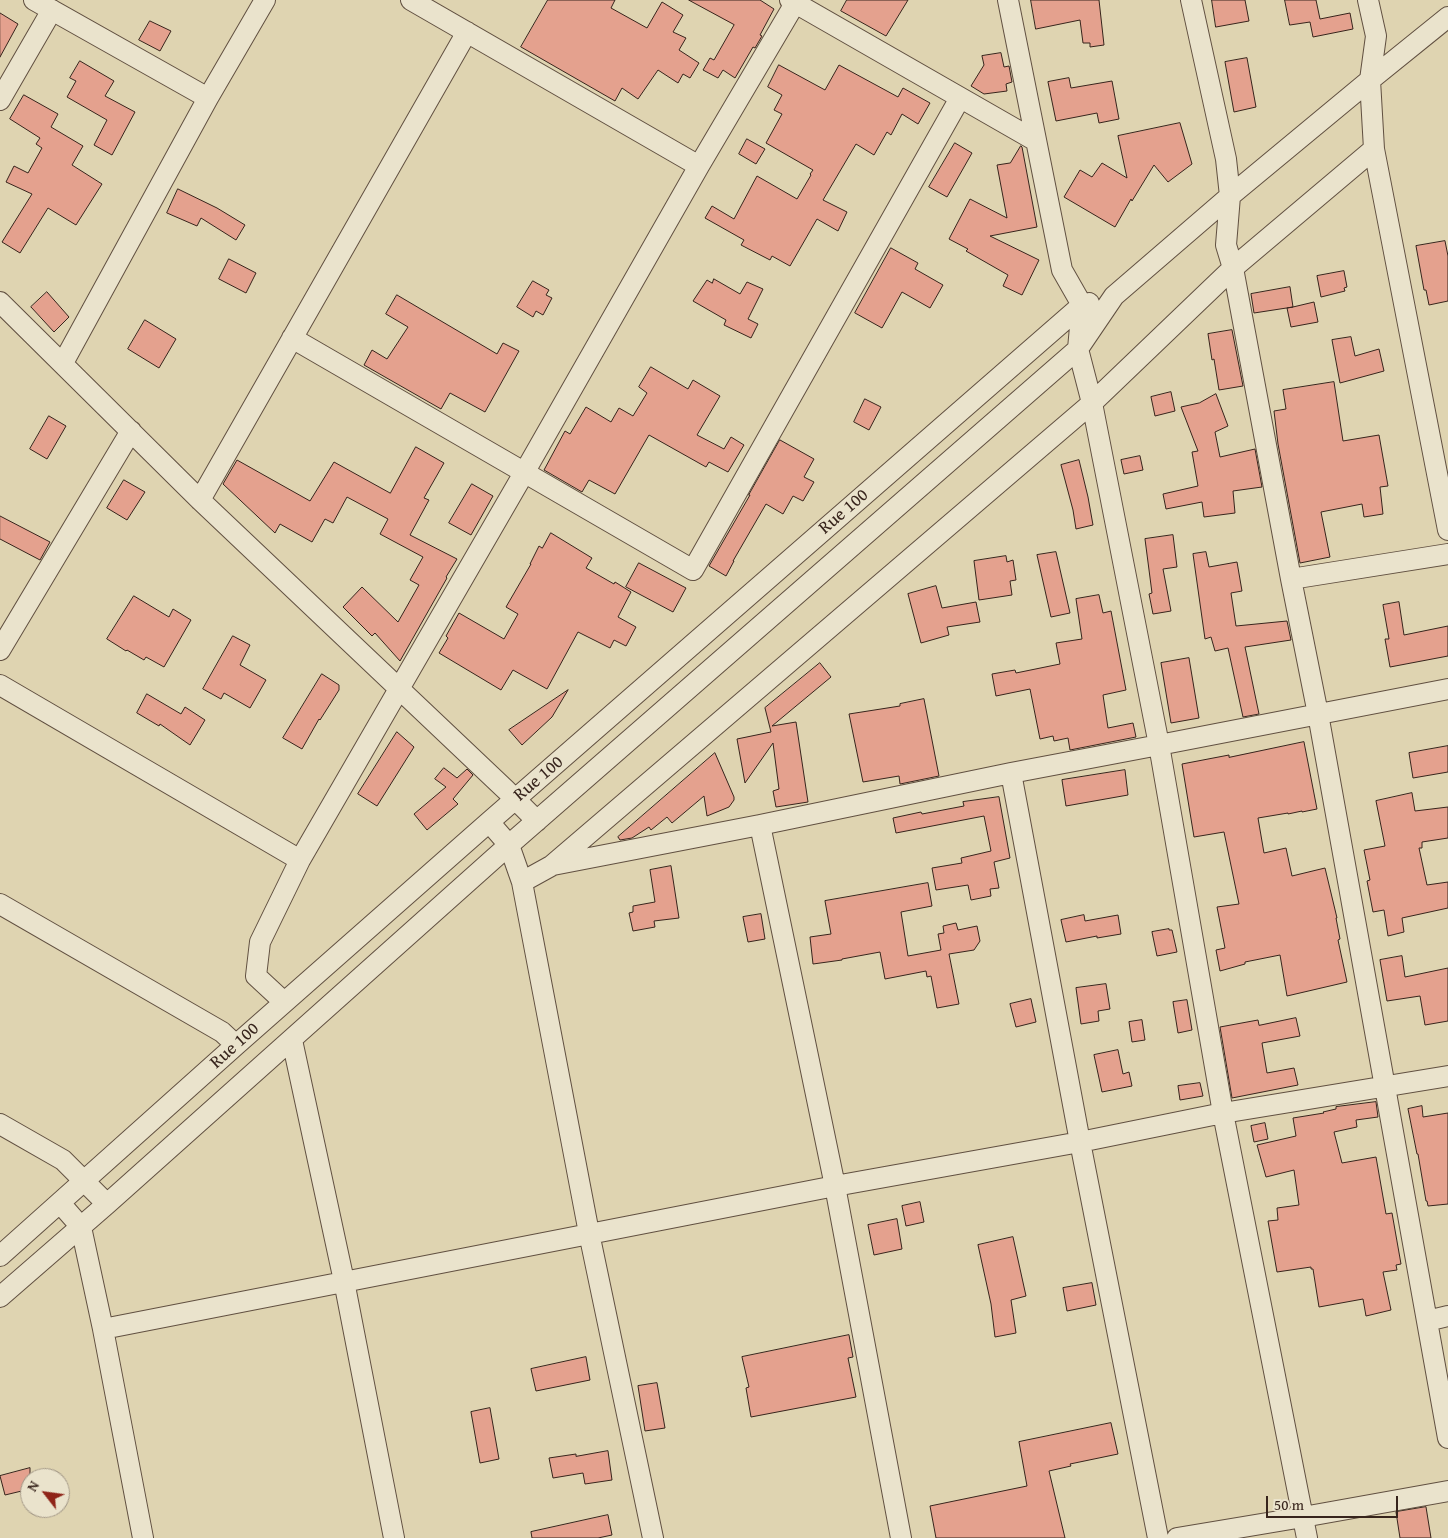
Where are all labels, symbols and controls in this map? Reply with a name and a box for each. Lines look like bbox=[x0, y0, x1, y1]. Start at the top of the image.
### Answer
street label: Rue 100 bbox=[815, 485, 873, 539]
street label: Rue 100 bbox=[510, 752, 568, 806]
street label: Rue 100 bbox=[206, 1018, 264, 1074]
north arrow bbox=[20, 1468, 70, 1518]
text: N bbox=[22, 1477, 44, 1495]
scale bar bbox=[1268, 1486, 1400, 1518]
text: 50 m bbox=[1274, 1494, 1304, 1515]

